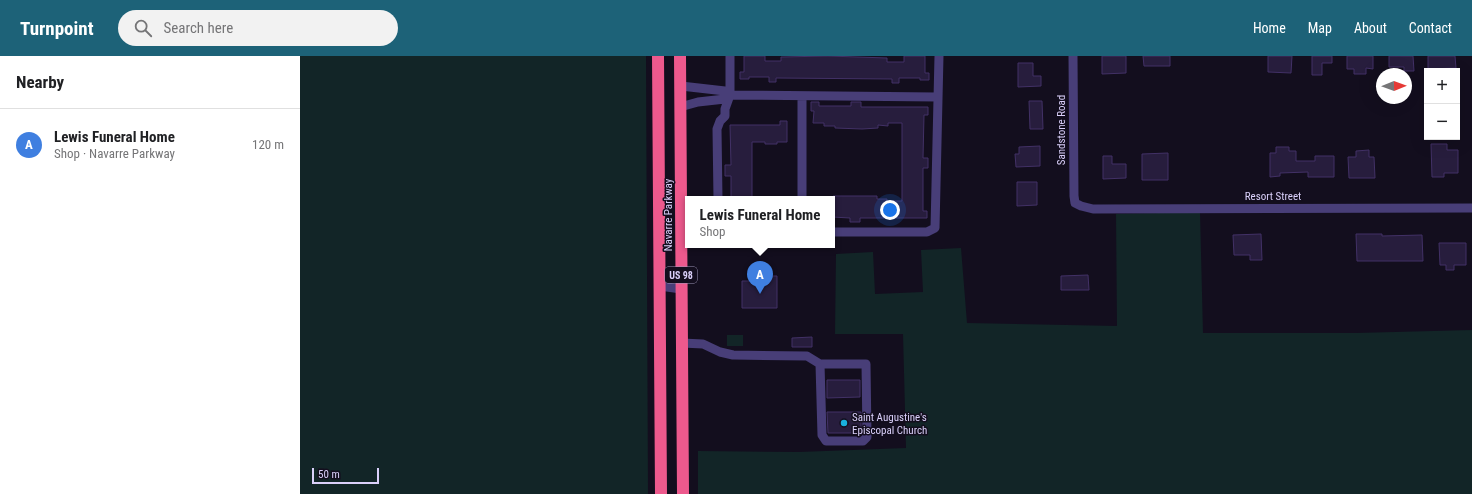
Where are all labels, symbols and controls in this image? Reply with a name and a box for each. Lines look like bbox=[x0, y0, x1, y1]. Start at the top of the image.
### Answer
search box bbox=[118, 10, 398, 46]
text: Turnpoint bbox=[20, 17, 94, 40]
icon: search bbox=[132, 17, 154, 39]
text: Search here bbox=[164, 19, 233, 37]
text: Home bbox=[1253, 20, 1286, 36]
text: Map bbox=[1308, 20, 1332, 36]
text: About bbox=[1354, 20, 1387, 36]
text: Contact bbox=[1409, 20, 1452, 36]
north arrow bbox=[1376, 68, 1412, 104]
map controls bbox=[1424, 68, 1460, 140]
button: + bbox=[1424, 68, 1460, 104]
text: Nearby bbox=[16, 72, 64, 92]
street label: Sandstone Road bbox=[1055, 95, 1068, 165]
button: − bbox=[1424, 104, 1460, 140]
text: Lewis Funeral Home bbox=[54, 128, 175, 146]
text: A bbox=[25, 137, 33, 152]
text: 120 m bbox=[252, 137, 284, 152]
text: Shop · Navarre Parkway bbox=[54, 146, 175, 161]
street label: Navarre Parkway bbox=[662, 178, 675, 251]
street label: Resort Street bbox=[1245, 190, 1301, 203]
popup bbox=[685, 196, 835, 248]
your location bbox=[880, 200, 900, 220]
text: Lewis Funeral Home bbox=[700, 206, 820, 224]
text: Shop bbox=[700, 224, 726, 239]
pin: A bbox=[747, 261, 773, 294]
road number: US 98 bbox=[665, 267, 697, 283]
place label: Saint Augustine's Episcopal Church bbox=[852, 411, 927, 437]
marker: Saint Augustine's Episcopal Church bbox=[839, 418, 849, 428]
scale bar bbox=[312, 466, 379, 485]
text: 50 m bbox=[318, 468, 340, 481]

